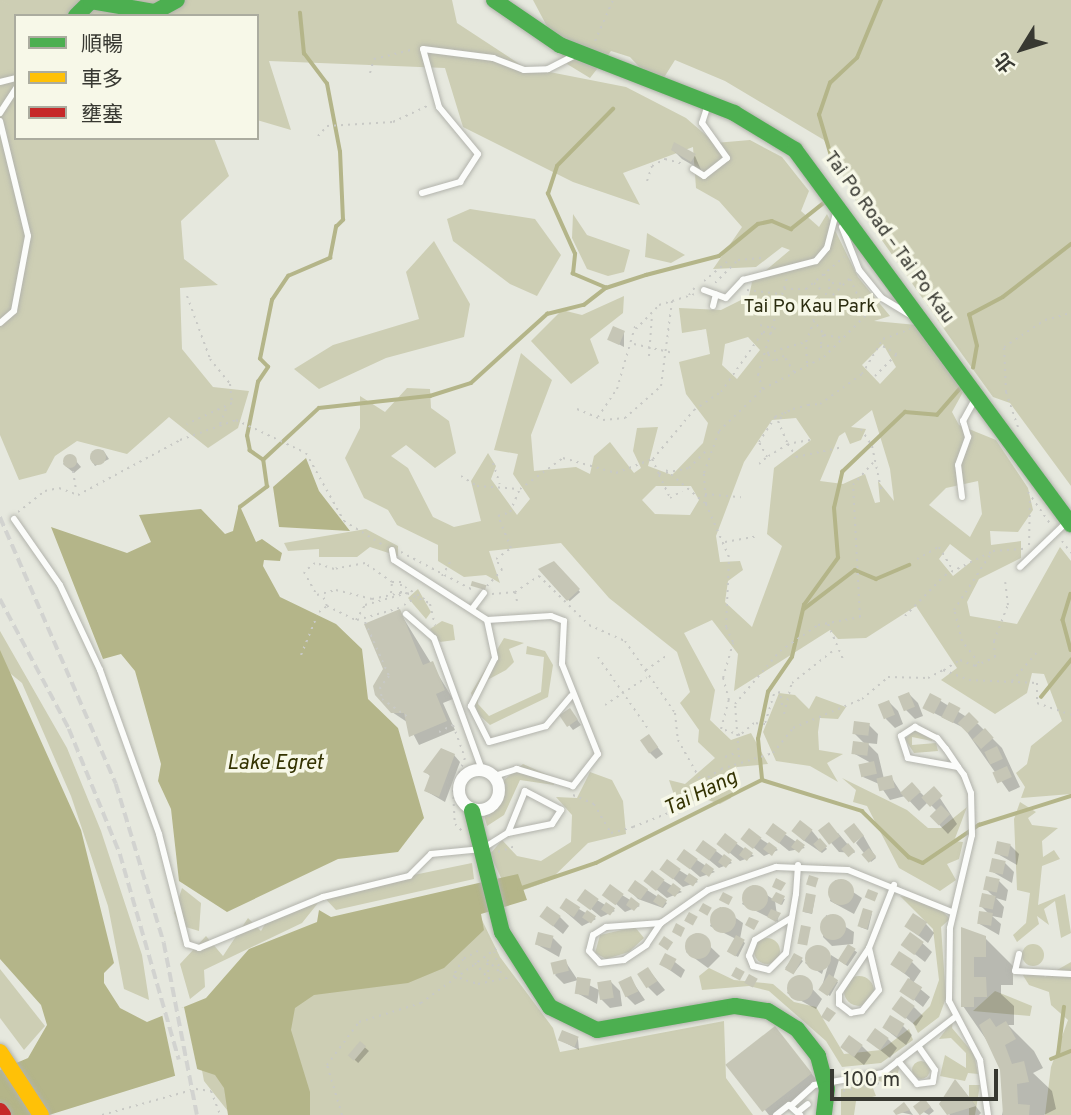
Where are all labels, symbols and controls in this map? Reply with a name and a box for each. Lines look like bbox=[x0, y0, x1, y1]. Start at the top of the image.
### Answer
legend bbox=[14, 14, 259, 140]
north arrow bbox=[987, 14, 1057, 84]
text: 順暢 bbox=[81, 32, 123, 59]
text: 北 bbox=[990, 47, 1021, 77]
text: 車多 bbox=[81, 67, 123, 94]
text: 壅塞 bbox=[81, 102, 123, 129]
street label: Tai Po Road – Tai Po Kau bbox=[818, 147, 958, 329]
park label: Tai Po Kau Park bbox=[744, 297, 876, 319]
water label: Lake Egret bbox=[227, 751, 323, 777]
water label: Tai Hang bbox=[660, 765, 742, 823]
scale bar bbox=[833, 1056, 1001, 1100]
text: 100 m bbox=[843, 1067, 900, 1094]

